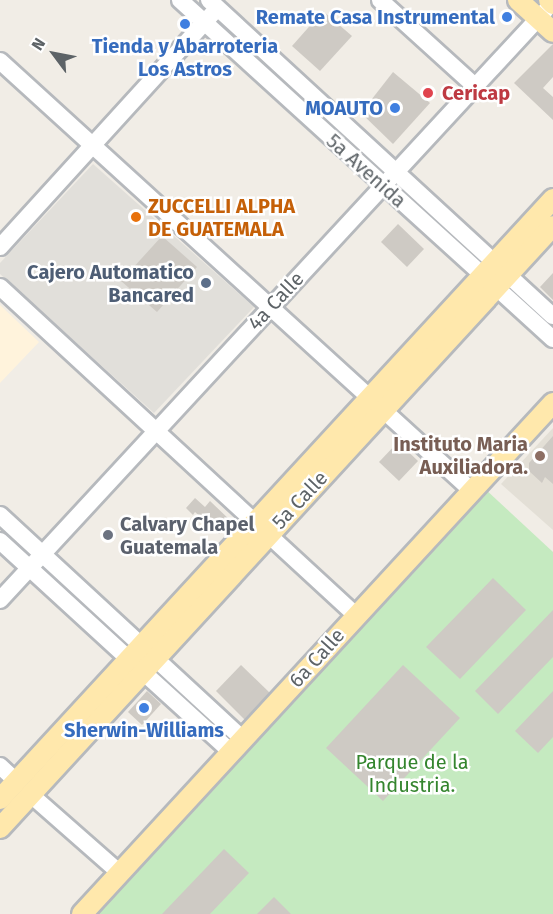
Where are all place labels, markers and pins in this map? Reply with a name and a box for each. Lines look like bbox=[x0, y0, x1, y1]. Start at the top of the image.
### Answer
place label: Remate Casa Instrumental bbox=[256, 5, 495, 29]
marker: Remate Casa Instrumental bbox=[500, 10, 514, 24]
marker: Tienda y Abarroteria Los Astros bbox=[178, 17, 192, 31]
place label: Tienda y Abarroteria Los Astros bbox=[92, 34, 278, 81]
place label: Cericap bbox=[442, 81, 510, 105]
marker: Cericap bbox=[419, 84, 437, 102]
place label: MOAUTO bbox=[305, 96, 383, 120]
marker: MOAUTO bbox=[388, 101, 402, 115]
place label: ZUCCELLI ALPHA DE GUATEMALA bbox=[148, 194, 295, 241]
marker: ZUCCELLI ALPHA DE GUATEMALA bbox=[129, 210, 143, 224]
place label: Cajero Automatico Bancared bbox=[27, 260, 194, 307]
marker: Cajero Automatico Bancared bbox=[199, 276, 213, 290]
place label: Instituto Maria Auxiliadora. bbox=[393, 432, 528, 479]
marker: Instituto Maria Auxiliadora. bbox=[533, 449, 547, 463]
place label: Calvary Chapel Guatemala bbox=[120, 512, 254, 559]
marker: Calvary Chapel Guatemala bbox=[101, 528, 115, 542]
marker: Sherwin-Williams bbox=[137, 701, 151, 715]
place label: Sherwin-Williams bbox=[64, 718, 224, 742]

